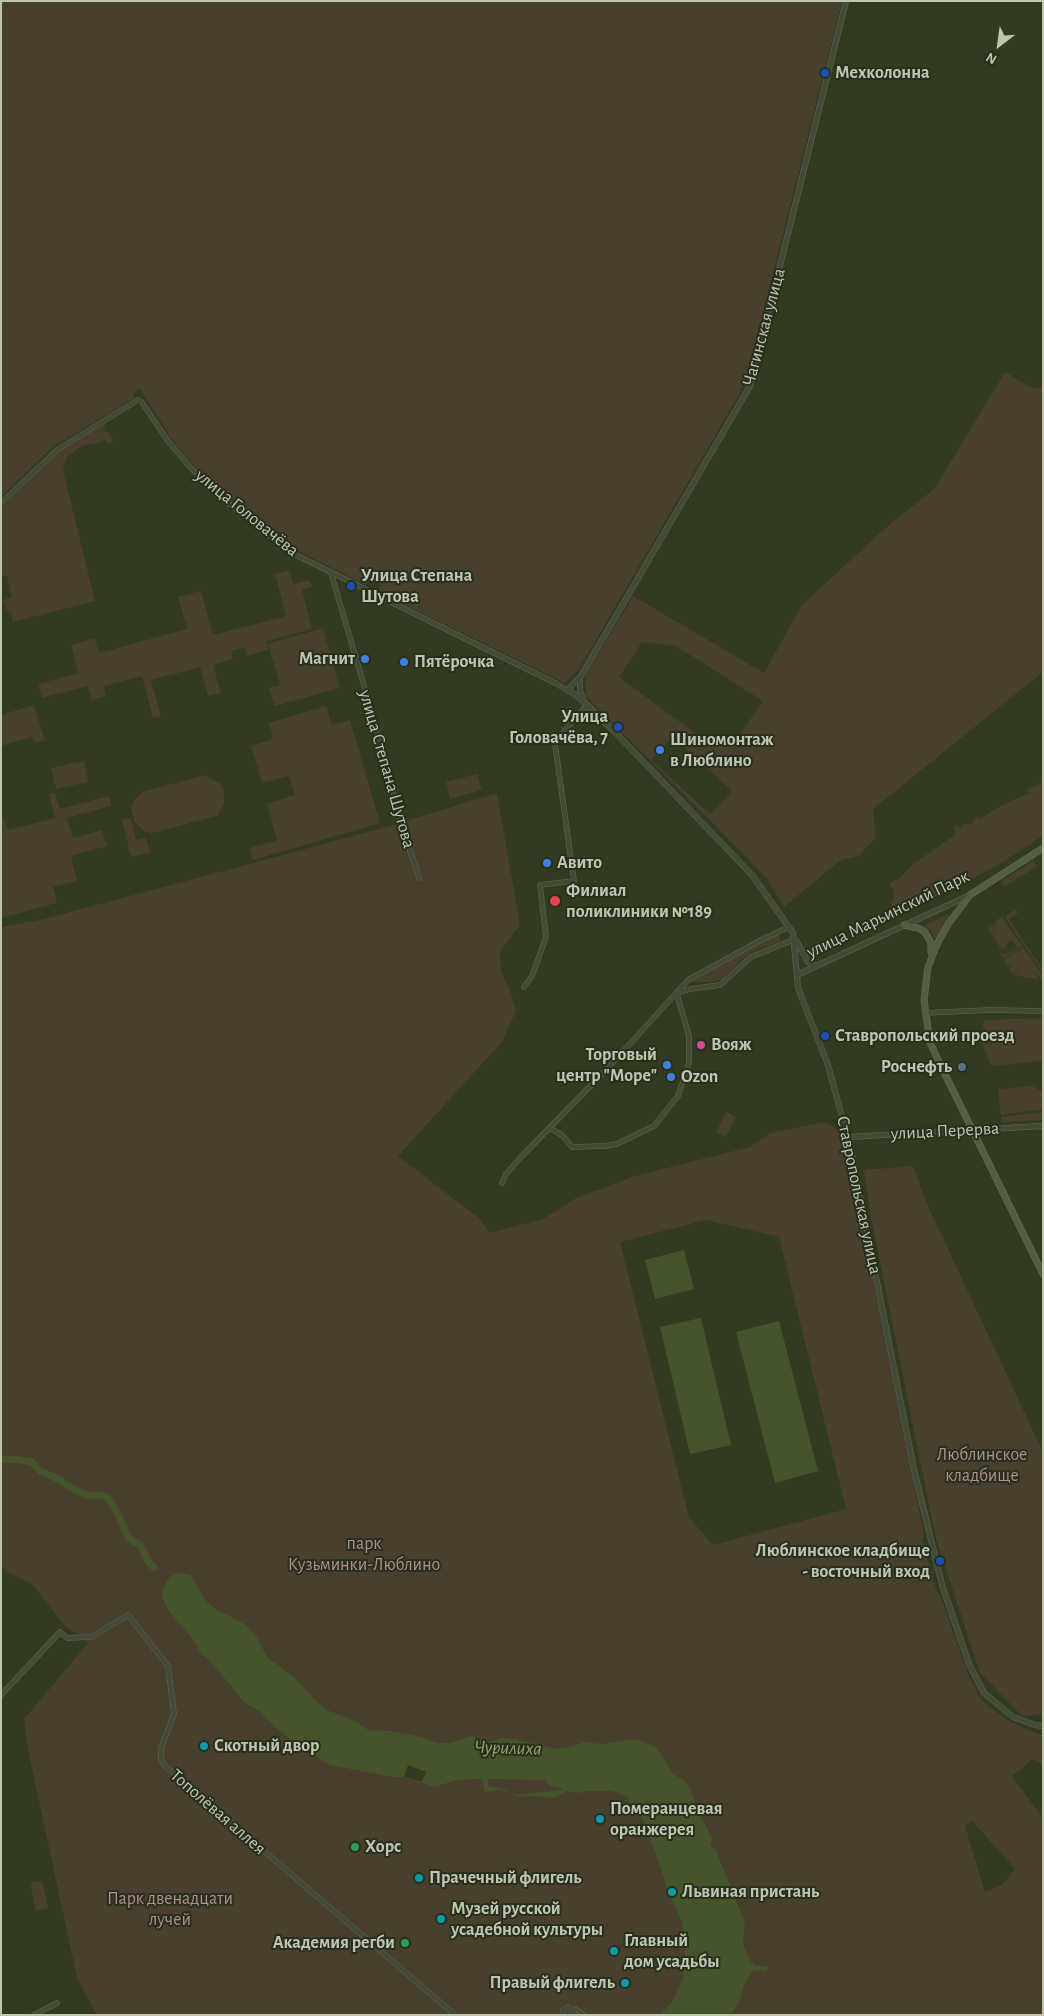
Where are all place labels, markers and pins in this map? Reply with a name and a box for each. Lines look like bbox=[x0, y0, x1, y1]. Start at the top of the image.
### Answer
place label: Мехколонна bbox=[835, 62, 930, 84]
marker: Мехколонна bbox=[819, 67, 831, 79]
place label: Улица Степана Шутова bbox=[361, 565, 472, 608]
marker: Улица Степана Шутова bbox=[345, 580, 357, 592]
place label: Магнит bbox=[299, 648, 355, 670]
place label: Пятёрочка bbox=[414, 651, 494, 673]
marker: Магнит bbox=[359, 653, 371, 665]
marker: Пятёрочка bbox=[398, 656, 410, 668]
place label: Улица Головачёва, 7 bbox=[509, 706, 608, 749]
marker: Улица Головачёва, 7 bbox=[612, 721, 624, 733]
place label: Шиномонтаж в Люблино bbox=[670, 729, 774, 772]
marker: Шиномонтаж в Люблино bbox=[654, 744, 666, 756]
place label: Авито bbox=[557, 852, 602, 874]
marker: Авито bbox=[541, 857, 553, 869]
place label: Филиал поликлиники №189 bbox=[566, 880, 712, 922]
marker: Филиал поликлиники №189 bbox=[548, 894, 562, 908]
place label: Ставропольский проезд bbox=[835, 1025, 1015, 1047]
marker: Ставропольский проезд bbox=[819, 1030, 831, 1042]
place label: Вояж bbox=[711, 1034, 752, 1056]
marker: Вояж bbox=[695, 1039, 707, 1051]
place label: Торговый центр "Море" bbox=[556, 1044, 657, 1086]
place label: Роснефть bbox=[881, 1056, 952, 1078]
marker: Торговый центр "Море" bbox=[661, 1059, 673, 1071]
marker: Роснефть bbox=[956, 1061, 968, 1073]
place label: Ozon bbox=[681, 1066, 718, 1088]
marker: Ozon bbox=[665, 1071, 677, 1083]
place label: Люблинское кладбище - восточный вход bbox=[756, 1540, 930, 1582]
marker: Люблинское кладбище - восточный вход bbox=[934, 1555, 946, 1567]
place label: Скотный двор bbox=[214, 1735, 319, 1757]
marker: Скотный двор bbox=[198, 1740, 210, 1752]
place label: Померанцевая оранжерея bbox=[610, 1798, 723, 1840]
marker: Померанцевая оранжерея bbox=[594, 1813, 606, 1825]
place label: Хорс bbox=[365, 1836, 401, 1858]
marker: Хорс bbox=[349, 1841, 361, 1853]
place label: Прачечный флигель bbox=[429, 1867, 582, 1889]
marker: Прачечный флигель bbox=[413, 1872, 425, 1884]
place label: Львиная пристань bbox=[682, 1881, 819, 1903]
marker: Львиная пристань bbox=[666, 1886, 678, 1898]
place label: Музей русской усадебной культуры bbox=[451, 1898, 603, 1940]
marker: Музей русской усадебной культуры bbox=[435, 1913, 447, 1925]
place label: Главный дом усадьбы bbox=[624, 1930, 720, 1972]
place label: Академия регби bbox=[273, 1932, 395, 1954]
marker: Академия регби bbox=[399, 1937, 411, 1949]
marker: Главный дом усадьбы bbox=[608, 1945, 620, 1957]
place label: Правый флигель bbox=[490, 1972, 615, 1994]
marker: Правый флигель bbox=[619, 1977, 631, 1989]

